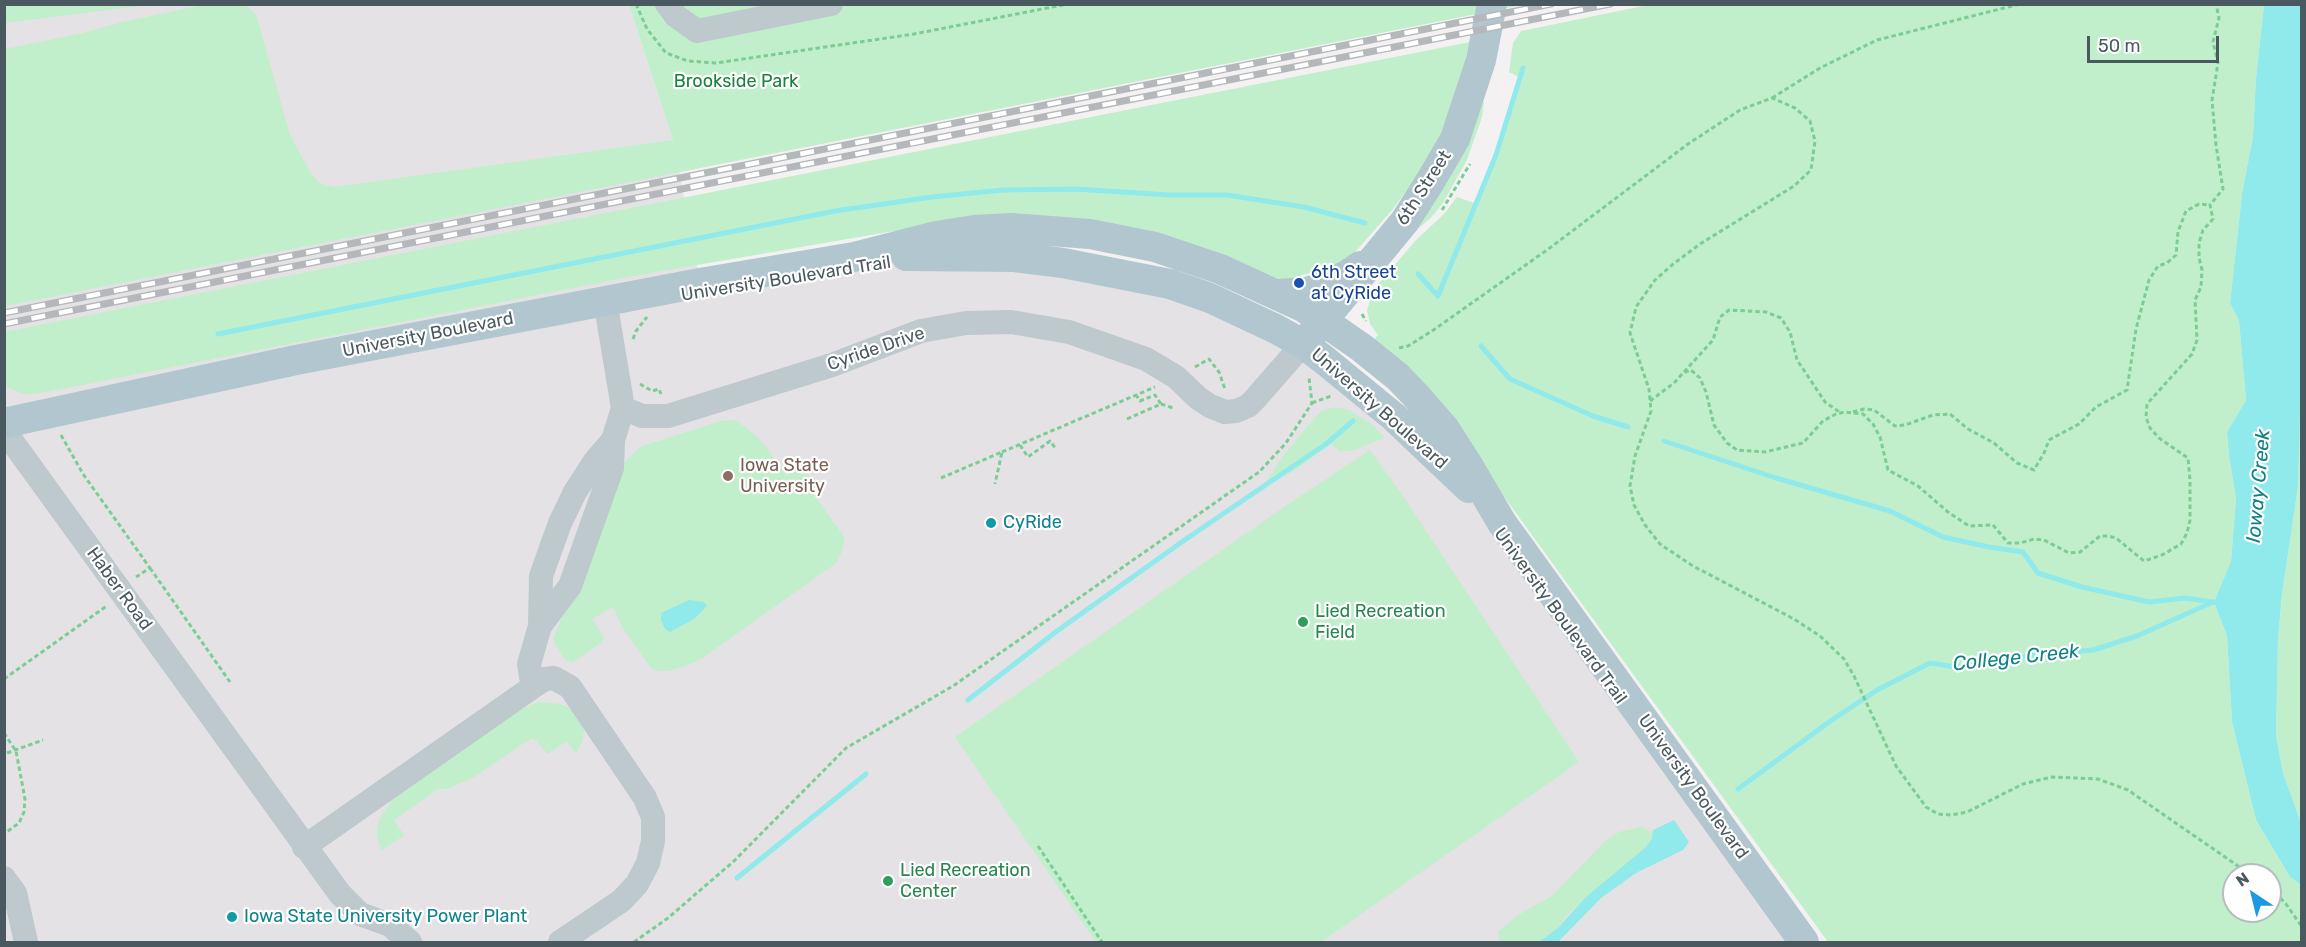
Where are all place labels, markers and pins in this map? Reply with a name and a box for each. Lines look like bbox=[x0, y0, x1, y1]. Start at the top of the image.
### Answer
place label: 6th Street at CyRide bbox=[1311, 262, 1396, 304]
marker: 6th Street at CyRide bbox=[1292, 276, 1306, 290]
place label: Iowa State University bbox=[740, 455, 829, 498]
marker: Iowa State University bbox=[721, 469, 735, 483]
place label: CyRide bbox=[1003, 512, 1062, 534]
marker: CyRide bbox=[984, 516, 998, 530]
place label: Lied Recreation Field bbox=[1315, 601, 1446, 644]
marker: Lied Recreation Field bbox=[1296, 615, 1310, 629]
place label: Lied Recreation Center bbox=[900, 860, 1031, 902]
marker: Lied Recreation Center bbox=[881, 874, 895, 888]
place label: Iowa State University Power Plant bbox=[244, 906, 527, 928]
marker: Iowa State University Power Plant bbox=[225, 910, 239, 924]

